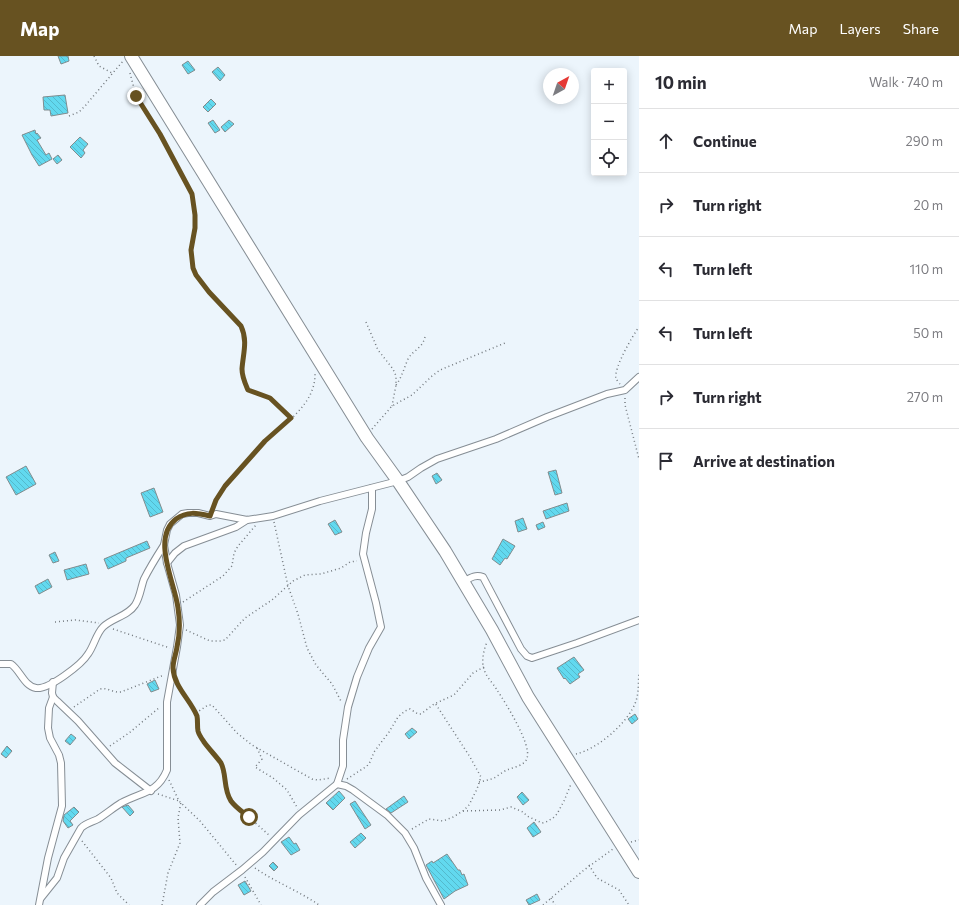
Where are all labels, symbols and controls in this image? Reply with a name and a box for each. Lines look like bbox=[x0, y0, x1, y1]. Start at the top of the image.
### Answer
text: Map bbox=[20, 17, 59, 40]
text: Map bbox=[789, 20, 817, 37]
text: Layers bbox=[839, 20, 881, 37]
text: Share bbox=[903, 20, 939, 37]
north arrow bbox=[543, 68, 579, 104]
map controls bbox=[591, 68, 627, 176]
button: + bbox=[591, 68, 627, 104]
text: 10 min bbox=[655, 72, 707, 93]
text: Walk · 740 m bbox=[869, 74, 943, 90]
route end bbox=[127, 87, 145, 105]
button: − bbox=[591, 104, 627, 140]
icon: ahead bbox=[655, 130, 677, 152]
text: Continue bbox=[693, 132, 757, 150]
text: 290 m bbox=[906, 133, 943, 149]
button: locate bbox=[591, 140, 627, 176]
icon: right bbox=[655, 194, 677, 216]
text: Turn right bbox=[693, 196, 762, 214]
text: 20 m bbox=[914, 197, 943, 213]
icon: left bbox=[655, 258, 677, 280]
text: Turn left bbox=[693, 260, 752, 278]
text: 110 m bbox=[910, 261, 943, 277]
icon: left bbox=[655, 322, 677, 344]
text: Turn left bbox=[693, 324, 752, 342]
text: 50 m bbox=[913, 325, 943, 341]
icon: right bbox=[655, 386, 677, 408]
text: Turn right bbox=[693, 388, 762, 406]
text: 270 m bbox=[907, 389, 943, 405]
icon: arrive bbox=[655, 450, 677, 472]
text: Arrive at destination bbox=[693, 452, 835, 470]
route start bbox=[240, 808, 258, 826]

